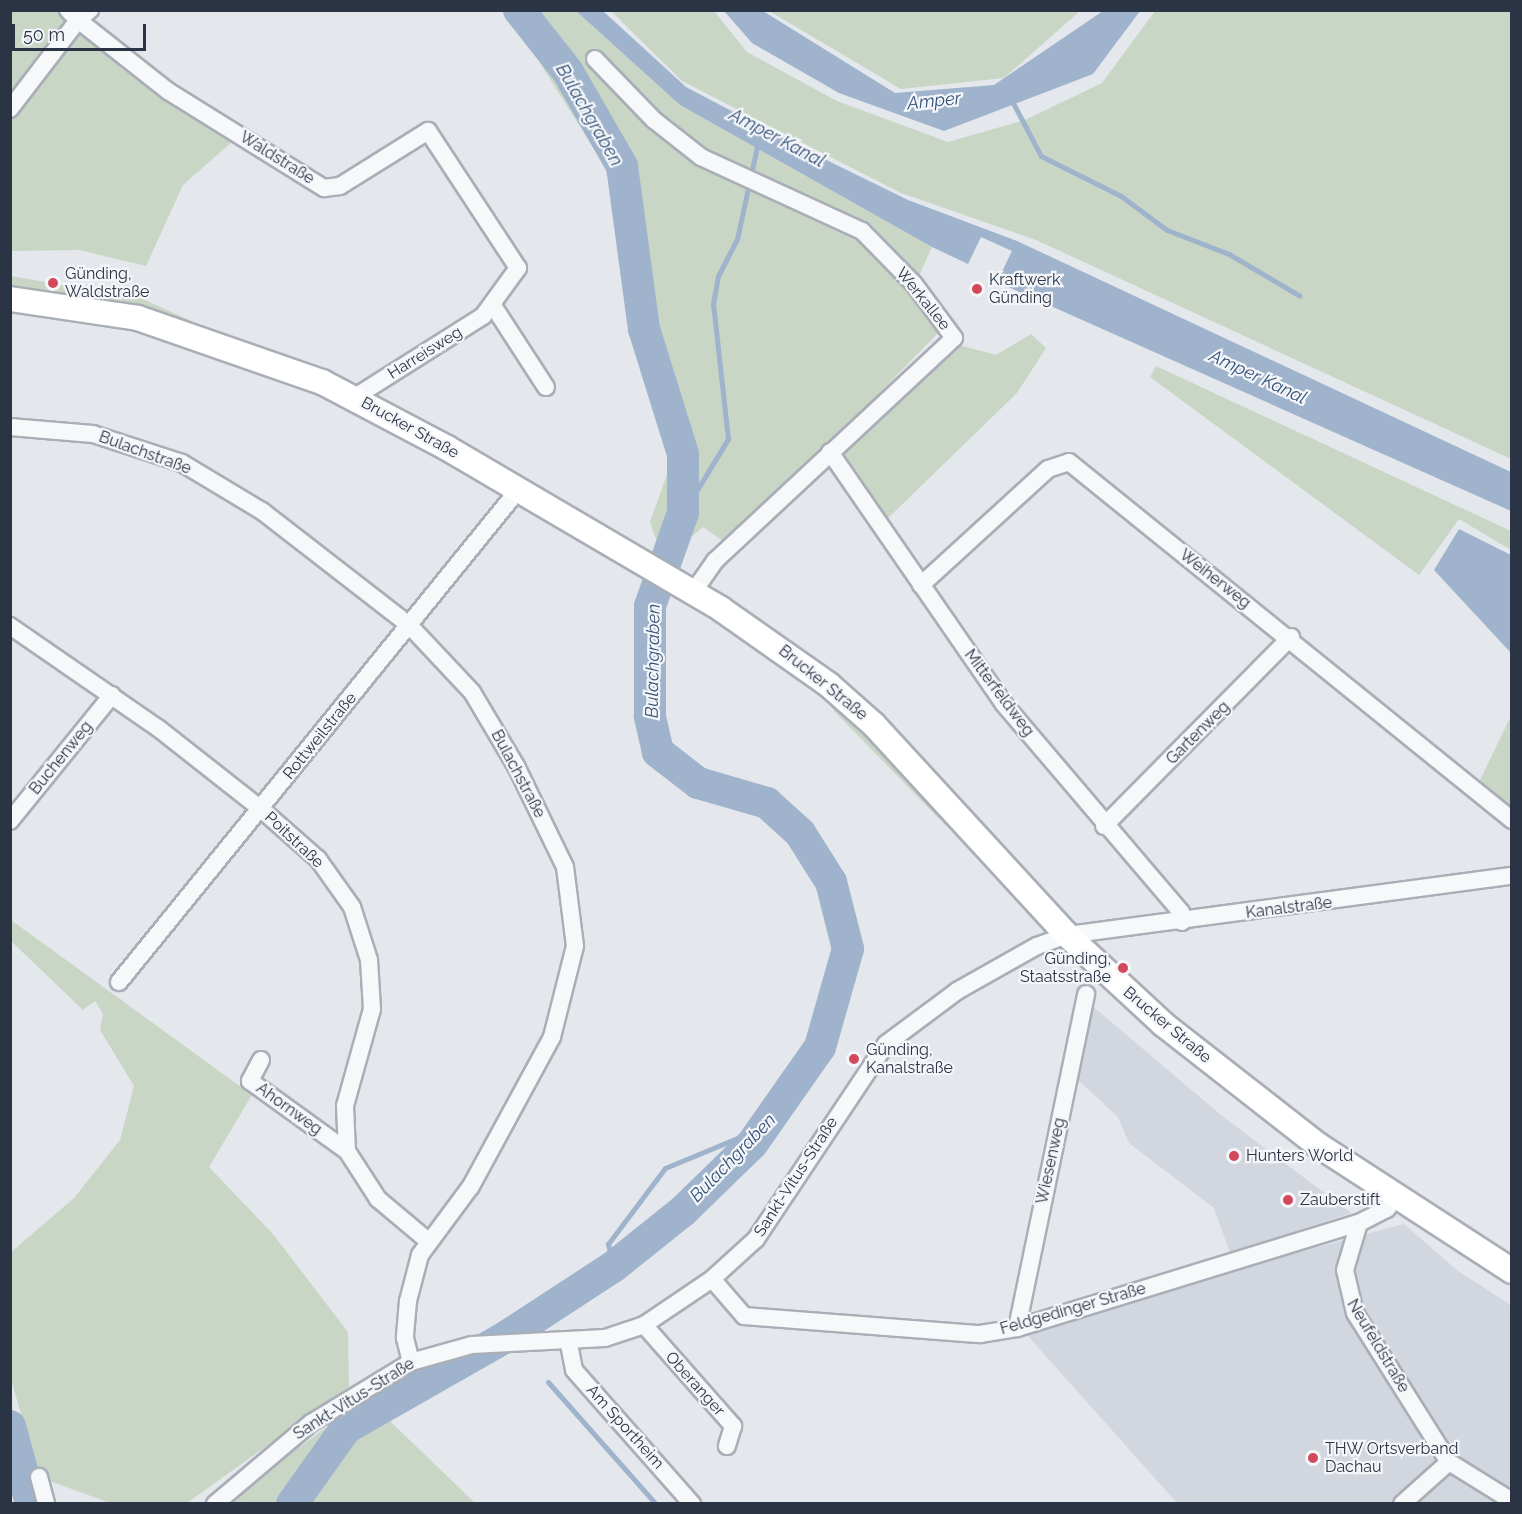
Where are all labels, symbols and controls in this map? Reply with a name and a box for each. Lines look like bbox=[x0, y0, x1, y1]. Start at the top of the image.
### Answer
scale bar bbox=[15, 12, 148, 50]
text: 50 m bbox=[23, 24, 65, 45]
water label: Bulachgraben bbox=[551, 60, 627, 170]
water label: Amper bbox=[906, 87, 962, 115]
water label: Amper Kanal bbox=[725, 104, 829, 172]
street label: Waldstraße bbox=[236, 127, 318, 189]
place label: Günding, Waldstraße bbox=[65, 264, 150, 302]
street label: Werkallee bbox=[892, 264, 954, 334]
place label: Kraftwerk Günding bbox=[989, 270, 1060, 308]
marker: Günding, Waldstraße bbox=[46, 276, 60, 290]
marker: Kraftwerk Günding bbox=[970, 282, 984, 296]
street label: Harreisweg bbox=[384, 323, 466, 383]
water label: Amper Kanal bbox=[1206, 345, 1310, 409]
street label: Brucker Straße bbox=[358, 393, 462, 463]
street label: Bulachstraße bbox=[96, 427, 194, 479]
street label: Weiherweg bbox=[1176, 545, 1254, 613]
water label: Bulachgraben bbox=[641, 604, 665, 718]
street label: Brucker Straße bbox=[775, 641, 871, 725]
street label: Mitterfeldweg bbox=[960, 646, 1038, 740]
street label: Rottweilstraße bbox=[279, 689, 361, 783]
street label: Gartenweg bbox=[1162, 697, 1234, 769]
street label: Buchenweg bbox=[26, 717, 96, 799]
street label: Bulachstraße bbox=[487, 727, 549, 821]
street label: Poitstraße bbox=[260, 808, 328, 872]
street label: Kanalstraße bbox=[1245, 893, 1333, 923]
place label: Günding, Staatsstraße bbox=[1020, 949, 1111, 987]
marker: Günding, Staatsstraße bbox=[1116, 961, 1130, 975]
street label: Brucker Straße bbox=[1119, 983, 1215, 1067]
place label: Günding, Kanalstraße bbox=[866, 1040, 953, 1078]
marker: Günding, Kanalstraße bbox=[847, 1052, 861, 1066]
street label: Ahornweg bbox=[252, 1079, 326, 1139]
water label: Bulachgraben bbox=[685, 1109, 781, 1207]
street label: Sankt-Vitus-Straße bbox=[750, 1114, 842, 1240]
street label: Wiesenweg bbox=[1032, 1116, 1070, 1206]
place label: Hunters World bbox=[1246, 1146, 1354, 1166]
marker: Hunters World bbox=[1227, 1149, 1241, 1163]
place label: Zauberstift bbox=[1300, 1190, 1380, 1210]
marker: Zauberstift bbox=[1281, 1193, 1295, 1207]
street label: Feldgedinger Straße bbox=[998, 1279, 1148, 1339]
street label: Neufeldstraße bbox=[1343, 1296, 1413, 1396]
street label: Oberanger bbox=[661, 1348, 729, 1420]
street label: Sankt-Vitus-Straße bbox=[290, 1354, 418, 1444]
street label: Am Sportheim bbox=[582, 1381, 668, 1473]
place label: THW Ortsverband Dachau bbox=[1325, 1439, 1459, 1477]
marker: THW Ortsverband Dachau bbox=[1306, 1451, 1320, 1465]

